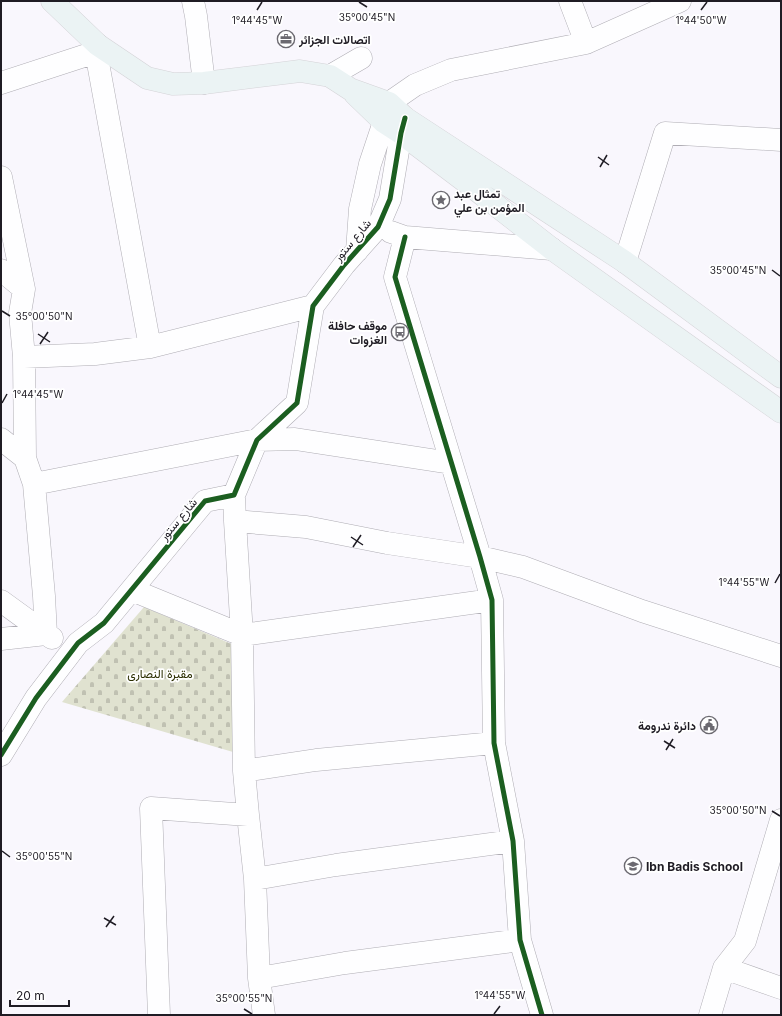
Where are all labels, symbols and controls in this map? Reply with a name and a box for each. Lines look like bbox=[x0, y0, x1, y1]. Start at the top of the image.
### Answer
text: 35°00'45"N bbox=[339, 11, 395, 23]
text: 1°44'45"W bbox=[232, 14, 282, 26]
text: 1°44'50"W bbox=[676, 14, 727, 26]
office icon: اتصالات الجزائر bbox=[276, 29, 296, 49]
place label: اتصالات الجزائر bbox=[298, 32, 371, 48]
place label: تمثال عبد المؤمن بن علي bbox=[454, 186, 525, 218]
place icon: تمثال عبد المؤمن بن علي bbox=[431, 190, 451, 210]
street label: شارع ستور bbox=[329, 216, 376, 266]
text: 35°00'45"N bbox=[710, 264, 766, 276]
text: 35°00'50"N bbox=[15, 310, 73, 322]
place label: موقف حافلة الغزوات bbox=[328, 318, 387, 348]
bus stop icon: موقف حافلة الغزوات bbox=[390, 322, 410, 342]
text: 1°44'45"W bbox=[13, 388, 63, 400]
street label: شارع ستور bbox=[155, 495, 202, 545]
text: 1°44'55"W bbox=[719, 576, 770, 588]
park label: مقبرة النصارى bbox=[127, 666, 193, 682]
public building icon: دائرة ندرومة bbox=[699, 715, 719, 735]
place label: دائرة ندرومة bbox=[638, 718, 696, 734]
text: 35°00'50"N bbox=[709, 804, 767, 816]
text: 35°00'55"N bbox=[16, 850, 72, 862]
school or university icon: Ibn Badis School bbox=[623, 856, 643, 876]
place label: Ibn Badis School bbox=[646, 859, 743, 874]
scale bar bbox=[10, 982, 69, 1008]
text: 20 m bbox=[16, 988, 45, 1003]
text: 1°44'55"W bbox=[475, 989, 526, 1001]
text: 35°00'55"N bbox=[216, 992, 272, 1004]

